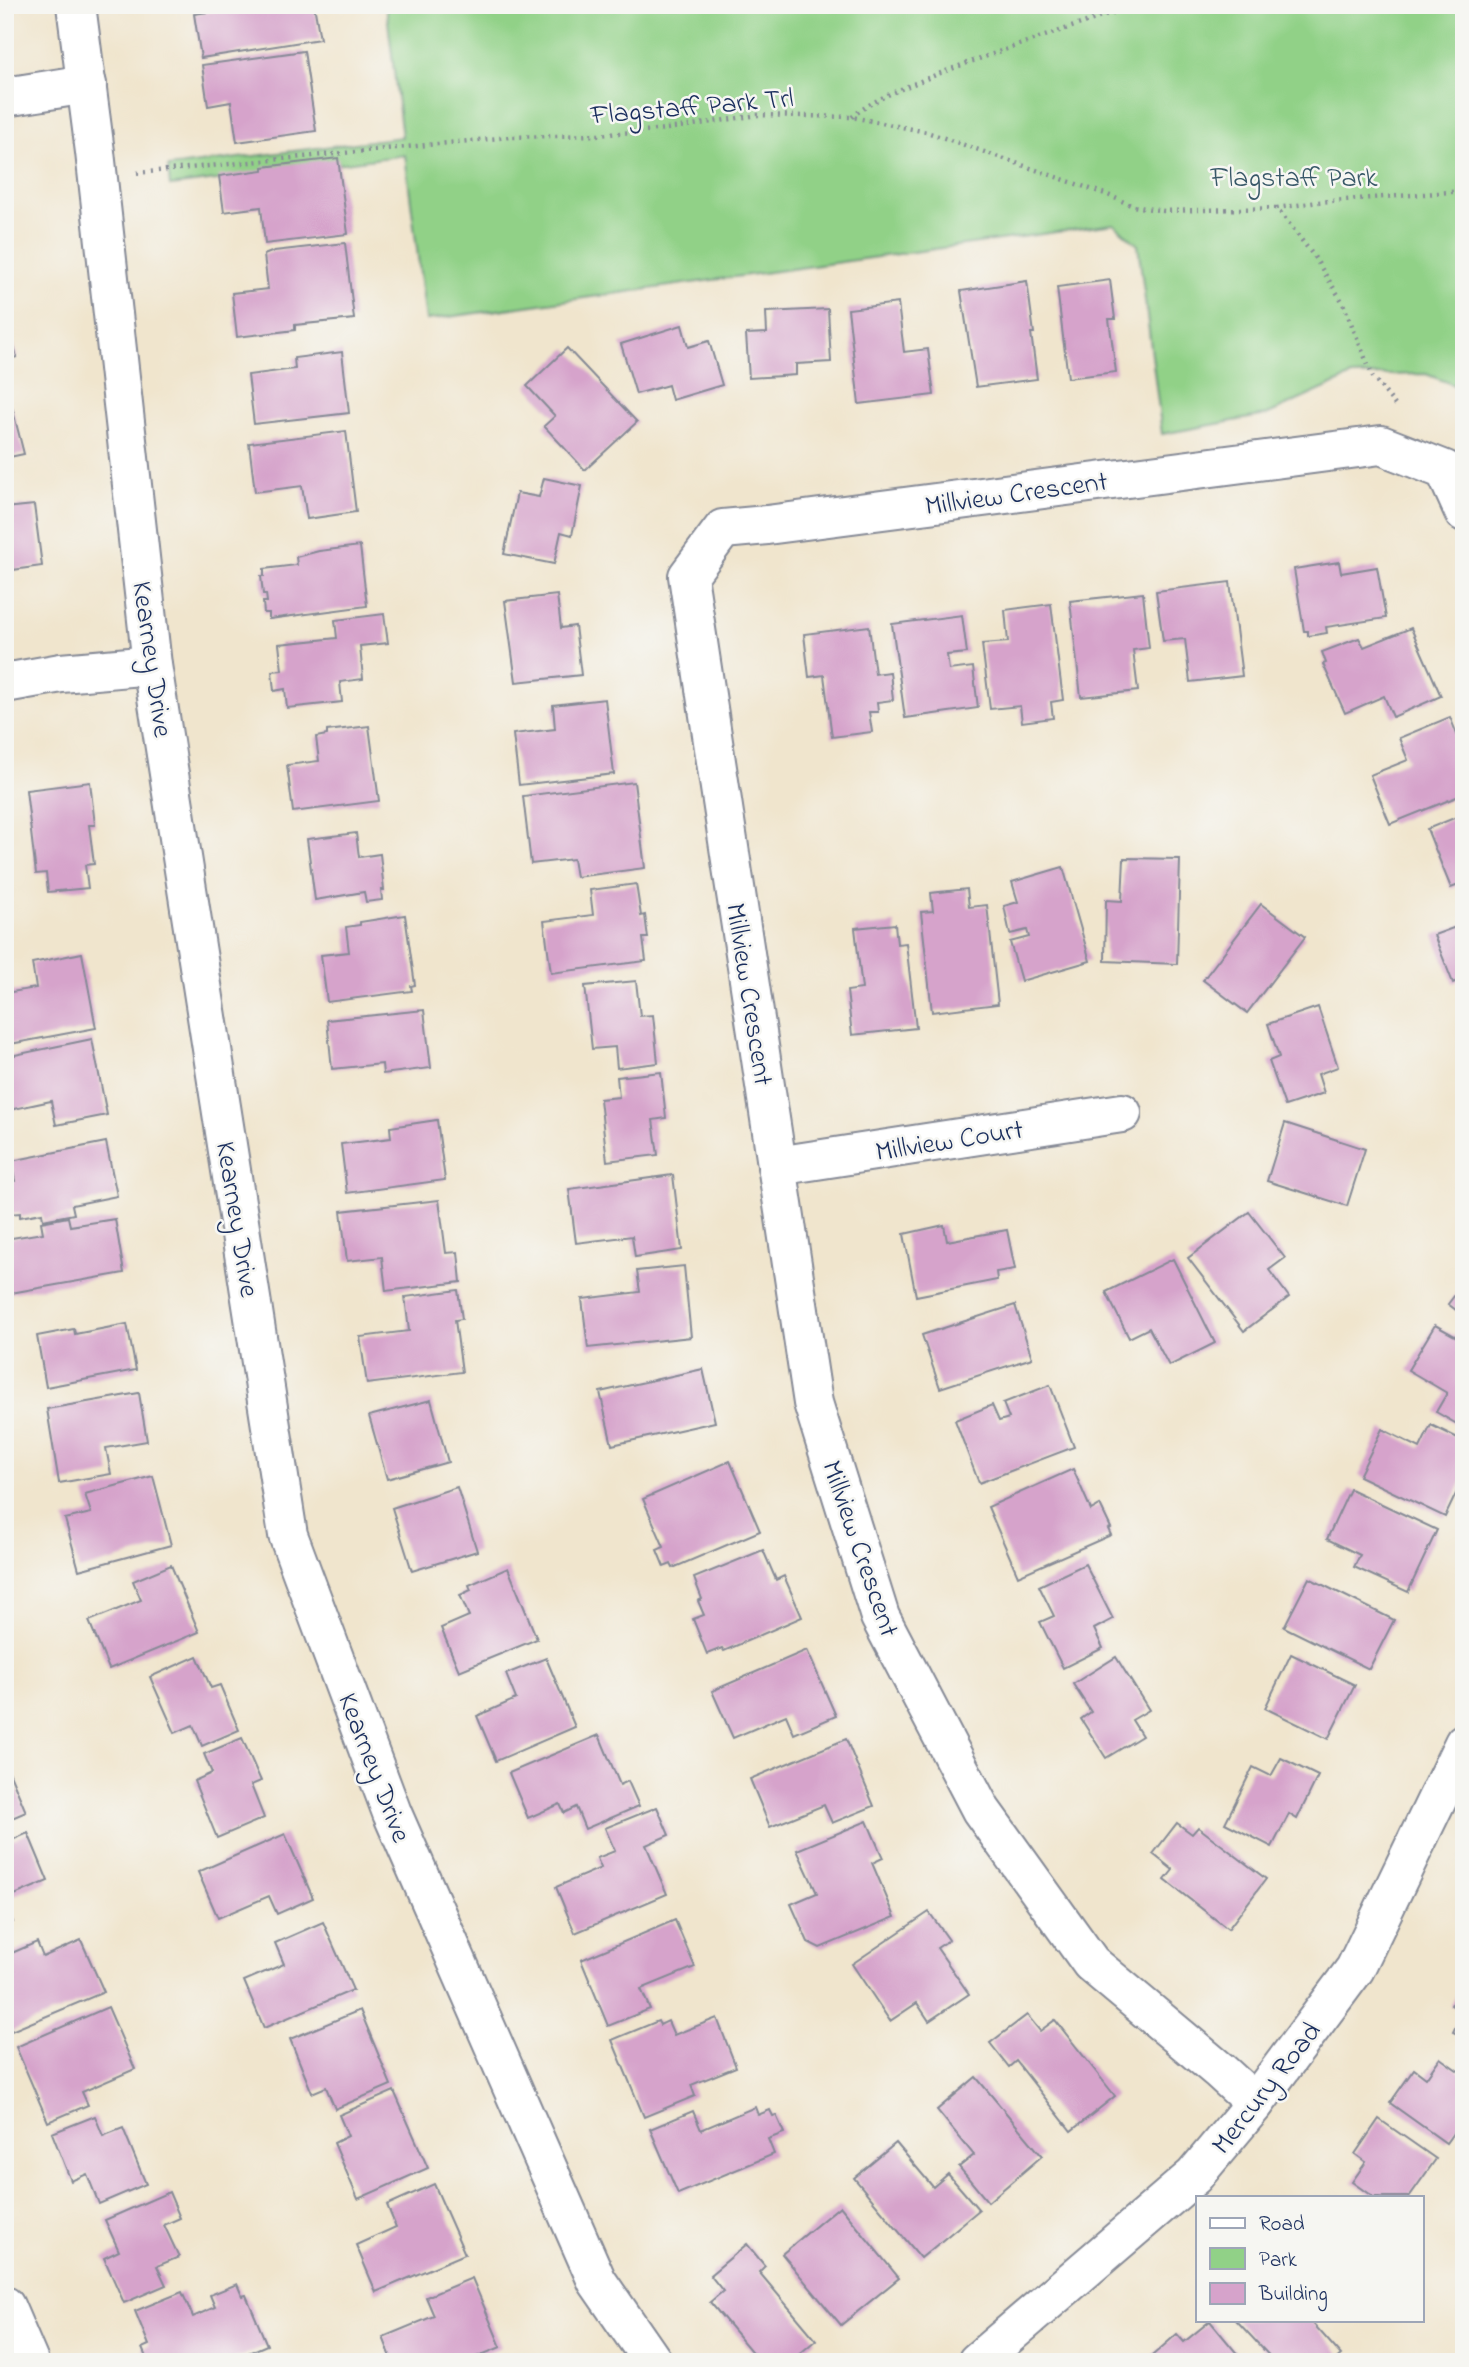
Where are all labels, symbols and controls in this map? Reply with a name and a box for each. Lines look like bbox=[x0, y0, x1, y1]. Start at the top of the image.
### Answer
street label: Flagstaff Park Trl bbox=[588, 79, 795, 138]
park label: Flagstaff Park bbox=[1209, 159, 1378, 200]
street label: Millview Crescent bbox=[922, 462, 1111, 529]
street label: Kearney Drive bbox=[119, 579, 182, 741]
street label: Millview Crescent bbox=[713, 900, 782, 1089]
street label: Millview Court bbox=[873, 1111, 1026, 1174]
street label: Kearney Drive bbox=[203, 1139, 268, 1301]
street label: Millview Crescent bbox=[809, 1455, 908, 1643]
street label: Kearney Drive bbox=[325, 1687, 420, 1849]
street label: Mercury Road bbox=[1203, 2014, 1333, 2164]
legend bbox=[1196, 2196, 1424, 2322]
text: Road bbox=[1259, 2210, 1305, 2240]
text: Park bbox=[1259, 2246, 1298, 2276]
text: Building bbox=[1258, 2280, 1328, 2312]

